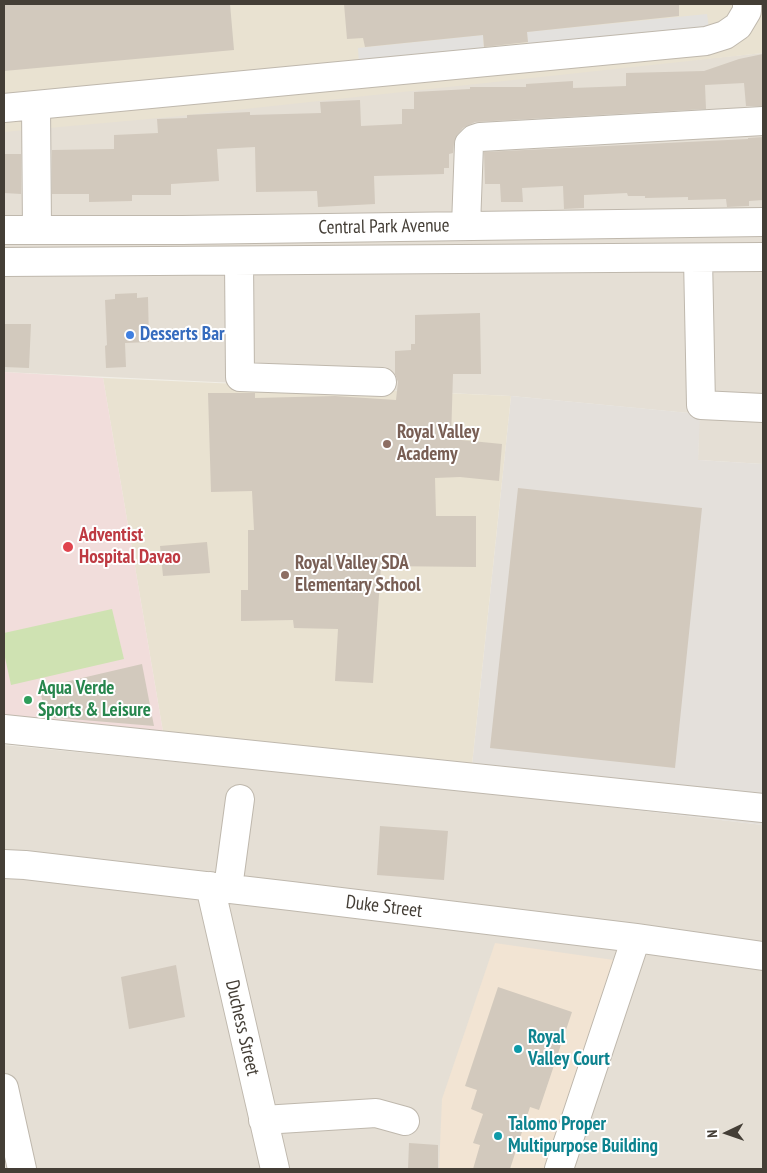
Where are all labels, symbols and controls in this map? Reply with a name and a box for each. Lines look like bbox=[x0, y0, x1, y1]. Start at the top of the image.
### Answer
street label: Central Park Avenue bbox=[318, 214, 450, 240]
place label: Desserts Bar bbox=[140, 324, 225, 346]
marker: Desserts Bar bbox=[124, 329, 136, 341]
place label: Royal Valley Academy bbox=[397, 422, 479, 466]
marker: Royal Valley Academy bbox=[381, 438, 393, 450]
place label: Adventist Hospital Davao bbox=[79, 525, 181, 569]
marker: Adventist Hospital Davao bbox=[61, 540, 75, 554]
place label: Royal Valley SDA Elementary School bbox=[295, 553, 421, 597]
marker: Royal Valley SDA Elementary School bbox=[279, 569, 291, 581]
place label: Aqua Verde Sports & Leisure bbox=[38, 678, 151, 722]
marker: Aqua Verde Sports & Leisure bbox=[22, 694, 34, 706]
street label: Duke Street bbox=[345, 891, 423, 923]
street label: Duchess Street bbox=[220, 978, 264, 1078]
place label: Royal Valley Court bbox=[528, 1027, 610, 1071]
marker: Royal Valley Court bbox=[512, 1043, 524, 1055]
north arrow bbox=[702, 1108, 752, 1158]
place label: Talomo Proper Multipurpose Building bbox=[508, 1114, 658, 1158]
marker: Talomo Proper Multipurpose Building bbox=[492, 1130, 504, 1142]
text: N bbox=[703, 1130, 721, 1138]

